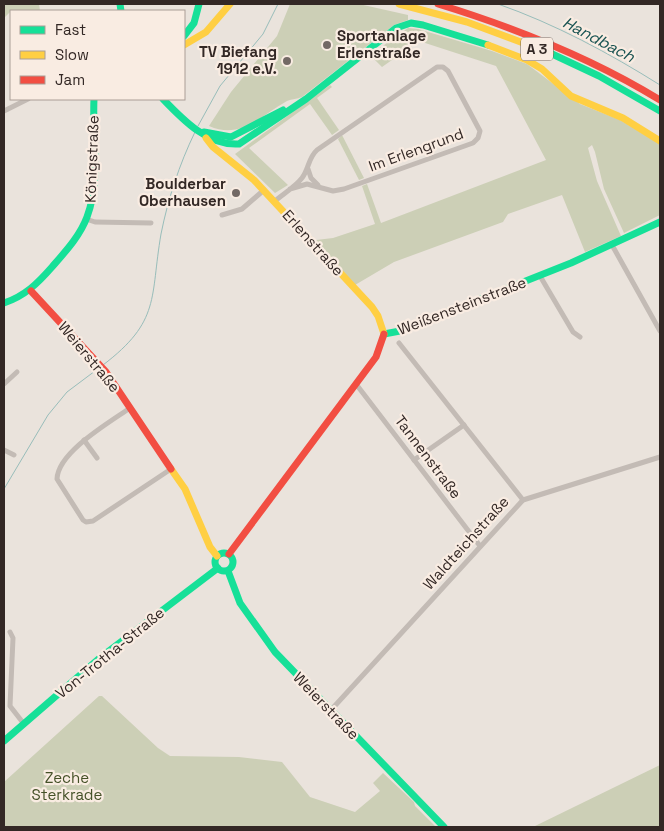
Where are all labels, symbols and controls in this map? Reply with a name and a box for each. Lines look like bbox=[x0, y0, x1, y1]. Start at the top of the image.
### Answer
legend bbox=[10, 10, 185, 100]
water label: Handbach bbox=[559, 12, 639, 68]
text: Fast bbox=[55, 20, 86, 39]
place label: Sportanlage Erlenstraße bbox=[337, 26, 427, 62]
road number: A 3 bbox=[521, 38, 553, 61]
marker: Sportanlage Erlenstraße bbox=[321, 39, 333, 51]
place label: TV Biefang 1912 e.V. bbox=[199, 42, 277, 78]
text: Slow bbox=[55, 45, 89, 64]
marker: TV Biefang 1912 e.V. bbox=[281, 55, 293, 67]
text: Jam bbox=[55, 70, 85, 89]
street label: Königstraße bbox=[80, 115, 103, 203]
street label: Im Erlengrund bbox=[366, 124, 466, 175]
place label: Boulderbar Oberhausen bbox=[139, 174, 226, 210]
marker: Boulderbar Oberhausen bbox=[230, 187, 242, 199]
street label: Erlenstraße bbox=[279, 206, 348, 280]
street label: Weißensteinstraße bbox=[395, 272, 529, 339]
street label: Weierstraße bbox=[54, 317, 125, 396]
street label: Tannenstraße bbox=[391, 411, 466, 502]
street label: Waldteichstraße bbox=[419, 492, 513, 593]
street label: Von-Trotha-Straße bbox=[51, 603, 168, 702]
street label: Weierstraße bbox=[289, 668, 363, 744]
park label: Zeche Sterkrade bbox=[32, 768, 103, 804]

